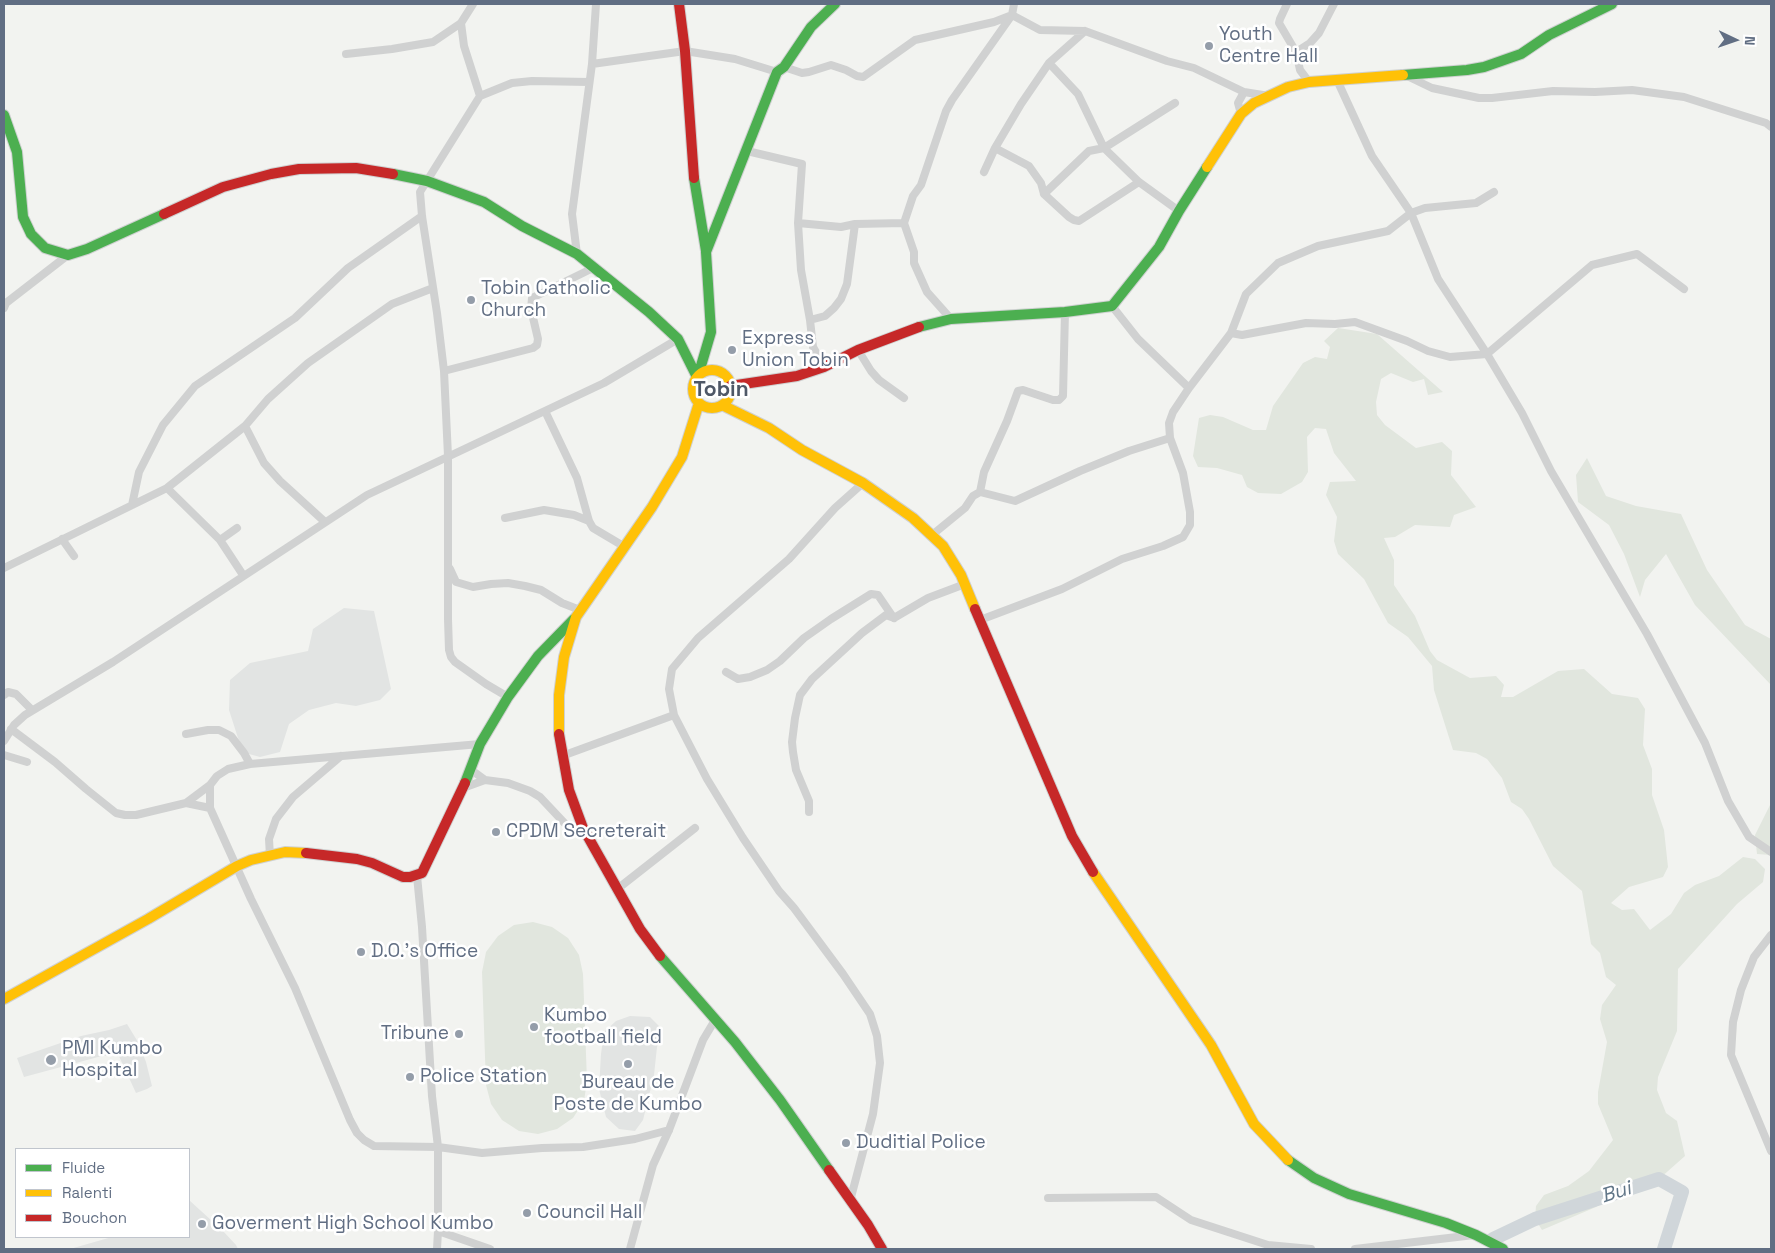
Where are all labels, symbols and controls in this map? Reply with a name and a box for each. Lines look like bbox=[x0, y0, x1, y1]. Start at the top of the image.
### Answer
north arrow bbox=[1710, 15, 1760, 65]
place label: Youth Centre Hall bbox=[1219, 24, 1318, 68]
text: N bbox=[1741, 36, 1759, 46]
marker: Youth Centre Hall bbox=[1203, 40, 1215, 52]
place label: Tobin Catholic Church bbox=[481, 278, 611, 322]
marker: Tobin Catholic Church bbox=[465, 294, 477, 306]
place label: Express Union Tobin bbox=[742, 328, 849, 372]
marker: Express Union Tobin bbox=[726, 344, 738, 356]
district label: Tobin bbox=[693, 377, 749, 403]
place label: CPDM Secreterait bbox=[506, 821, 666, 843]
marker: CPDM Secreterait bbox=[490, 826, 502, 838]
place label: D.O.'s Office bbox=[371, 941, 478, 963]
marker: D.O.'s Office bbox=[355, 946, 367, 958]
place label: Kumbo football field bbox=[544, 1005, 662, 1049]
marker: Kumbo football field bbox=[528, 1021, 540, 1033]
place label: Tribune bbox=[381, 1023, 449, 1045]
marker: Tribune bbox=[453, 1028, 465, 1040]
place label: PMI Kumbo Hospital bbox=[62, 1038, 163, 1082]
marker: PMI Kumbo Hospital bbox=[44, 1053, 58, 1067]
marker: Bureau de Poste de Kumbo bbox=[622, 1058, 634, 1070]
place label: Police Station bbox=[420, 1066, 547, 1088]
marker: Police Station bbox=[404, 1071, 416, 1083]
place label: Bureau de Poste de Kumbo bbox=[554, 1072, 702, 1116]
place label: Duditial Police bbox=[856, 1132, 986, 1154]
marker: Duditial Police bbox=[840, 1137, 852, 1149]
legend bbox=[15, 1148, 190, 1238]
text: Fluide bbox=[62, 1158, 105, 1177]
water label: Bui bbox=[1598, 1177, 1634, 1209]
text: Ralenti bbox=[62, 1183, 112, 1202]
place label: Council Hall bbox=[537, 1202, 642, 1224]
marker: Council Hall bbox=[521, 1207, 533, 1219]
text: Bouchon bbox=[62, 1208, 127, 1227]
place label: Goverment High School Kumbo bbox=[212, 1213, 494, 1235]
marker: Goverment High School Kumbo bbox=[196, 1218, 208, 1230]

